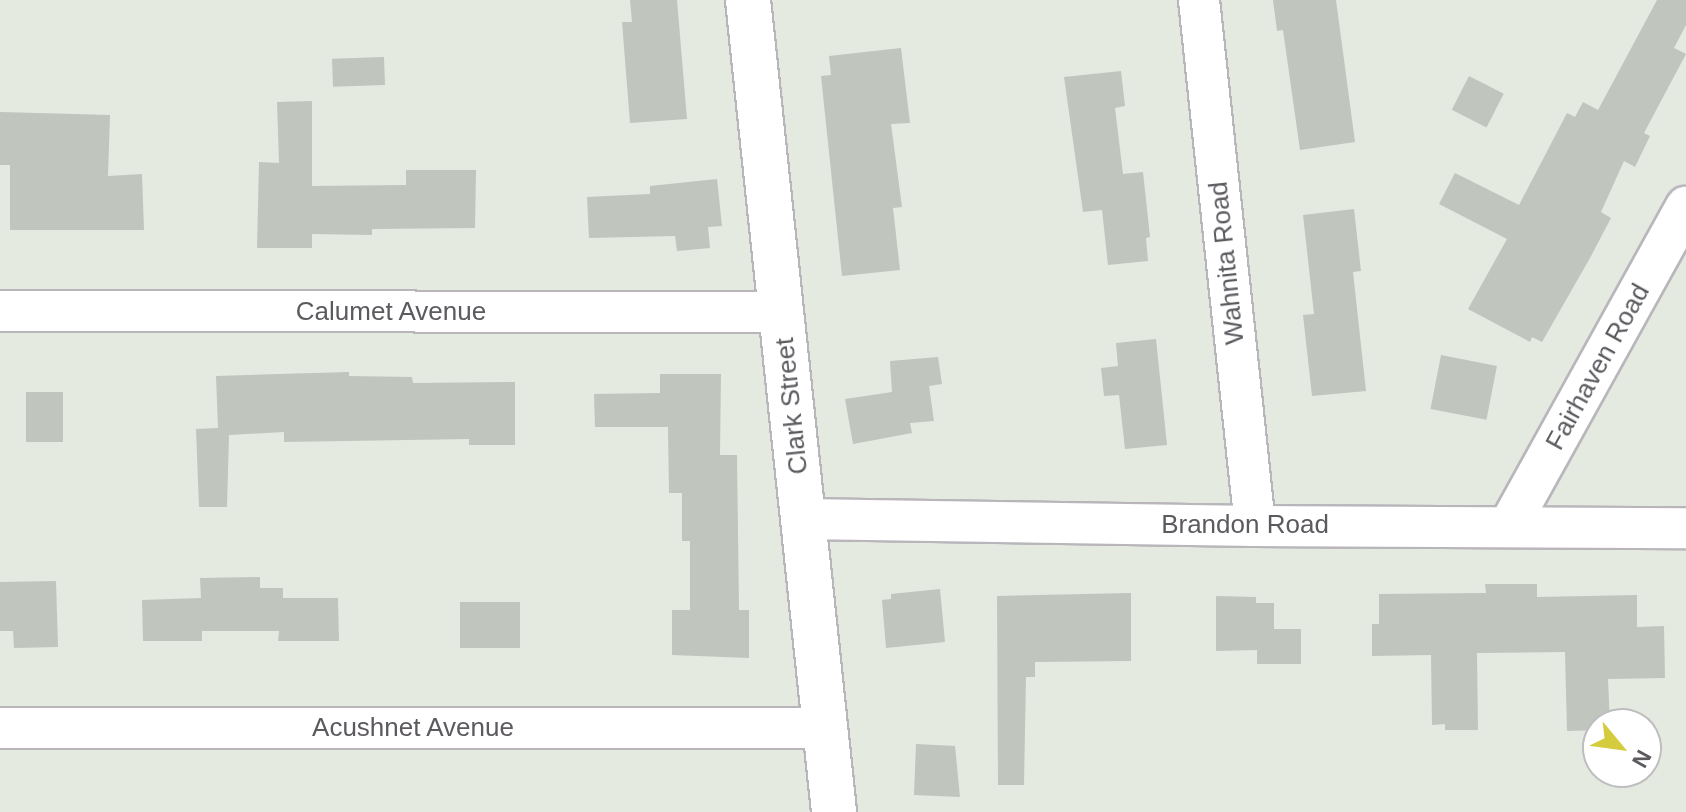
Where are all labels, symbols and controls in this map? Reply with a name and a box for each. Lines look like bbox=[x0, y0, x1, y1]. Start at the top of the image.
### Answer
street label: Wahnita Road bbox=[1203, 180, 1251, 346]
street label: Fairhaven Road bbox=[1540, 279, 1656, 455]
street label: Calumet Avenue bbox=[295, 296, 487, 328]
street label: Clark Street bbox=[769, 336, 815, 476]
street label: Brandon Road bbox=[1161, 509, 1329, 541]
north arrow bbox=[1582, 708, 1662, 788]
street label: Acushnet Avenue bbox=[311, 712, 515, 744]
text: N bbox=[1627, 746, 1656, 772]

